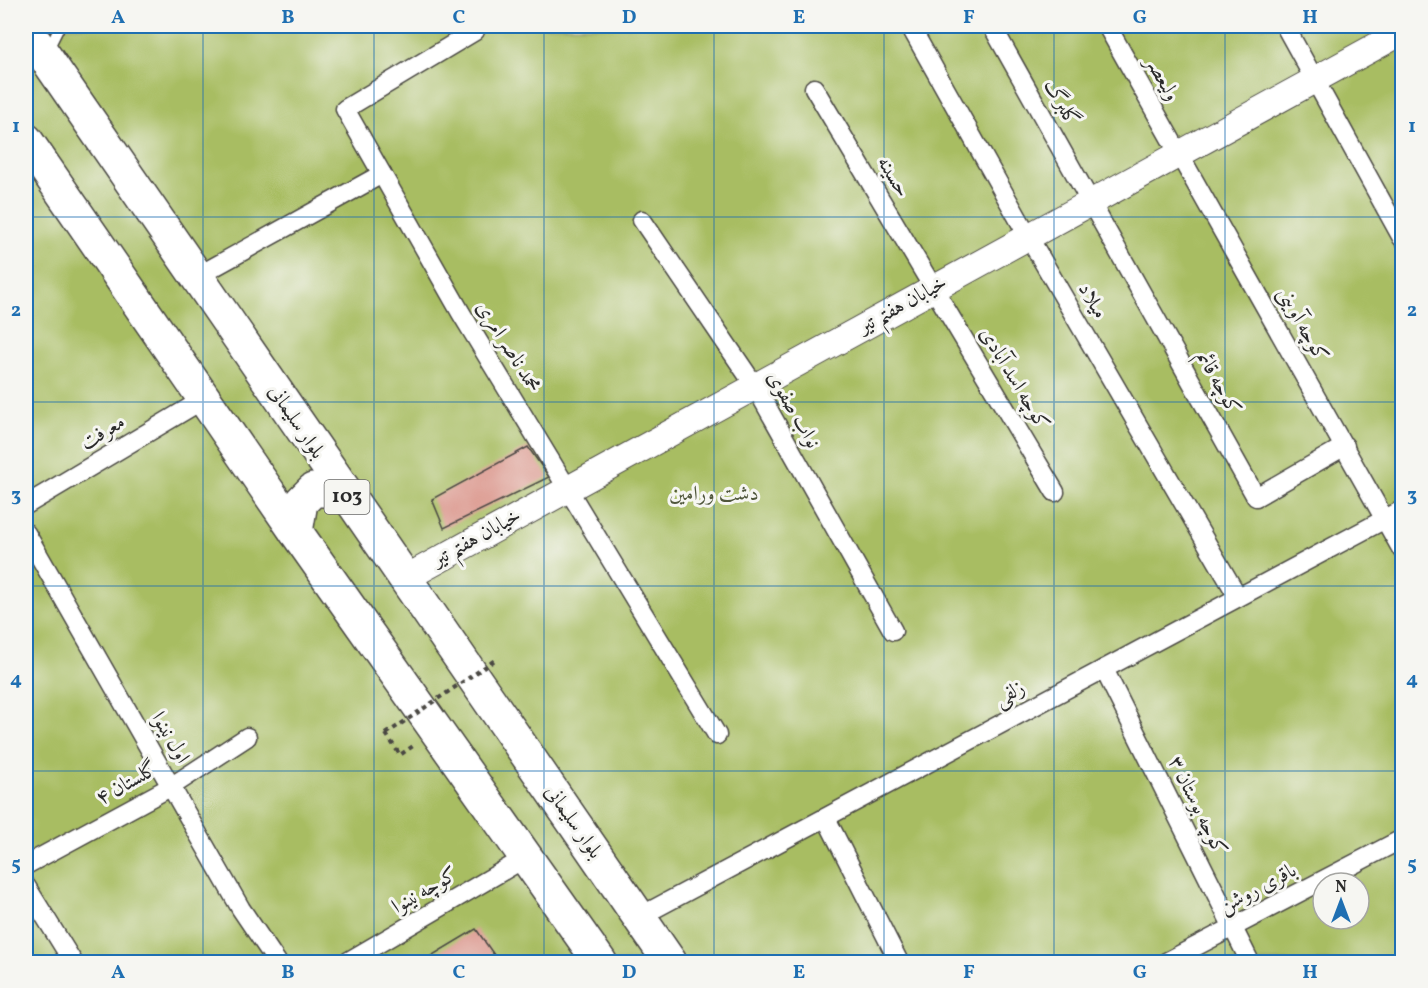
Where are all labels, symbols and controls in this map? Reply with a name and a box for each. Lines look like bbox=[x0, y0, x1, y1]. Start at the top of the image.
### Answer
text: A bbox=[111, 4, 125, 32]
text: B bbox=[281, 4, 295, 32]
text: C bbox=[453, 4, 466, 32]
text: D bbox=[622, 4, 636, 32]
text: E bbox=[793, 4, 805, 32]
text: F bbox=[963, 4, 975, 32]
text: G bbox=[1133, 4, 1147, 32]
text: H bbox=[1302, 4, 1318, 32]
street label: ولیعصر bbox=[1137, 50, 1186, 107]
street label: گلبرگ bbox=[1036, 74, 1086, 132]
text: 1 bbox=[12, 113, 20, 141]
text: 1 bbox=[1408, 113, 1416, 141]
street label: حسینه bbox=[869, 151, 917, 203]
street label: خیابان هفتم تیر bbox=[852, 269, 955, 347]
street label: میلاد bbox=[1070, 278, 1114, 324]
street label: کوچه آوینی bbox=[1269, 282, 1335, 368]
street label: محمد ناصر امری bbox=[468, 296, 548, 399]
text: 2 bbox=[11, 297, 21, 325]
text: 2 bbox=[1407, 297, 1417, 325]
street label: کوچه اسد آبادی bbox=[972, 322, 1056, 436]
street label: کوچه قائم bbox=[1187, 346, 1248, 421]
street label: نواب صفوی bbox=[759, 366, 827, 454]
street label: بلوار سلیمانی bbox=[260, 379, 332, 465]
street label: معرفت bbox=[75, 408, 131, 458]
road number: 103 bbox=[324, 480, 370, 514]
park label: دشت ورامین bbox=[669, 480, 759, 509]
text: 3 bbox=[11, 482, 21, 510]
text: 3 bbox=[1407, 482, 1417, 510]
street label: خیابان هفتم تیر bbox=[426, 502, 529, 580]
text: 4 bbox=[10, 666, 22, 694]
text: 4 bbox=[1406, 666, 1418, 694]
street label: زلفی bbox=[990, 674, 1030, 714]
street label: اول نینوا bbox=[144, 707, 196, 769]
street label: کوچه بوستان ۳ bbox=[1160, 751, 1234, 861]
street label: گلستان ۴ bbox=[91, 755, 163, 813]
street label: بلوار سلیمانی bbox=[537, 779, 609, 865]
text: 5 bbox=[11, 851, 21, 879]
text: 5 bbox=[1407, 851, 1417, 879]
street label: باقری روشن bbox=[1214, 856, 1302, 922]
street label: کوچه نینوا bbox=[387, 861, 463, 921]
north arrow bbox=[1311, 871, 1371, 931]
text: N bbox=[1335, 877, 1347, 899]
text: A bbox=[111, 959, 125, 987]
text: B bbox=[281, 959, 295, 987]
text: C bbox=[453, 959, 466, 987]
text: D bbox=[622, 959, 636, 987]
text: E bbox=[793, 959, 805, 987]
text: F bbox=[963, 959, 975, 987]
text: G bbox=[1133, 959, 1147, 987]
text: H bbox=[1302, 959, 1318, 987]

